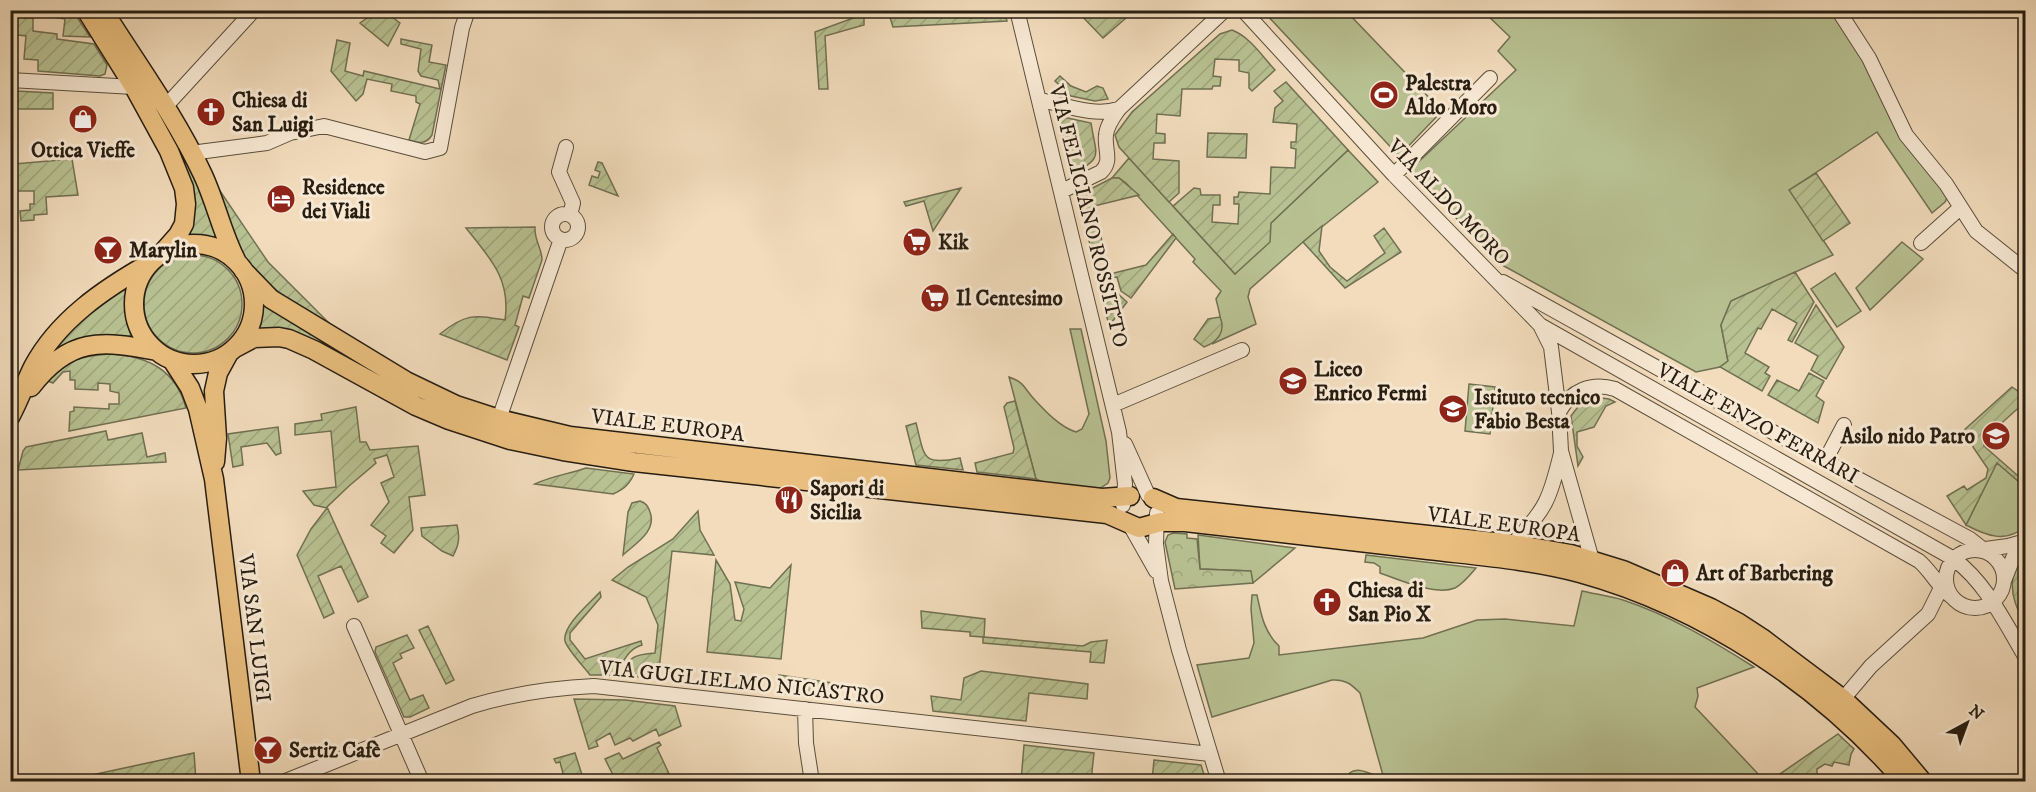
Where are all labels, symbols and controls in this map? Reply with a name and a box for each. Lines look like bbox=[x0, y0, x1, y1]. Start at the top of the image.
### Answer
place label: Palestra Aldo Moro bbox=[1404, 71, 1497, 121]
sports icon: Palestra Aldo Moro bbox=[1368, 79, 1400, 111]
street label: VIA FELICIANO ROSSITTO bbox=[1043, 81, 1133, 350]
place label: Chiesa di San Luigi bbox=[232, 88, 314, 138]
church icon: Chiesa di San Luigi bbox=[195, 96, 227, 128]
shop icon: Ottica Vieffe bbox=[67, 103, 99, 135]
street label: VIA ALDO MORO bbox=[1381, 133, 1515, 271]
place label: Ottica Vieffe bbox=[31, 138, 135, 164]
place label: Residence dei Viali bbox=[302, 175, 385, 225]
hotel icon: Residence dei Viali bbox=[265, 183, 297, 215]
supermarket icon: Kik bbox=[901, 226, 933, 258]
place label: Kik bbox=[938, 230, 969, 256]
bar icon: Marylin bbox=[92, 234, 124, 266]
place label: Marylin bbox=[129, 238, 198, 264]
supermarket icon: Il Centesimo bbox=[919, 282, 951, 314]
place label: Il Centesimo bbox=[956, 286, 1063, 312]
place label: Liceo Enrico Fermi bbox=[1314, 357, 1427, 407]
street label: VIALE ENZO FERRARI bbox=[1651, 357, 1863, 490]
school or university icon: Liceo Enrico Fermi bbox=[1277, 365, 1309, 397]
place label: Istituto tecnico Fabio Besta bbox=[1474, 385, 1600, 435]
school or university icon: Istituto tecnico Fabio Besta bbox=[1437, 393, 1469, 425]
street label: VIALE EUROPA bbox=[589, 404, 747, 448]
school or university icon: Asilo nido Patro bbox=[1980, 420, 2012, 452]
place label: Asilo nido Patro bbox=[1840, 424, 1975, 450]
place label: Sapori di Sicilia bbox=[810, 476, 885, 526]
restaurant icon: Sapori di Sicilia bbox=[773, 484, 805, 516]
street label: VIALE EUROPA bbox=[1425, 501, 1583, 549]
street label: VIA SAN LUIGI bbox=[232, 552, 276, 704]
shop icon: Art of Barbering bbox=[1659, 557, 1691, 589]
place label: Art of Barbering bbox=[1695, 561, 1834, 587]
place label: Chiesa di San Pio X bbox=[1348, 578, 1432, 628]
church icon: Chiesa di San Pio X bbox=[1311, 586, 1343, 618]
street label: VIA GUGLIELMO NICASTRO bbox=[597, 655, 886, 711]
north arrow bbox=[1937, 693, 1997, 753]
text: N bbox=[1965, 701, 1988, 724]
bar icon: Sertiz Cafè bbox=[252, 734, 284, 766]
place label: Sertiz Cafè bbox=[289, 738, 381, 764]

